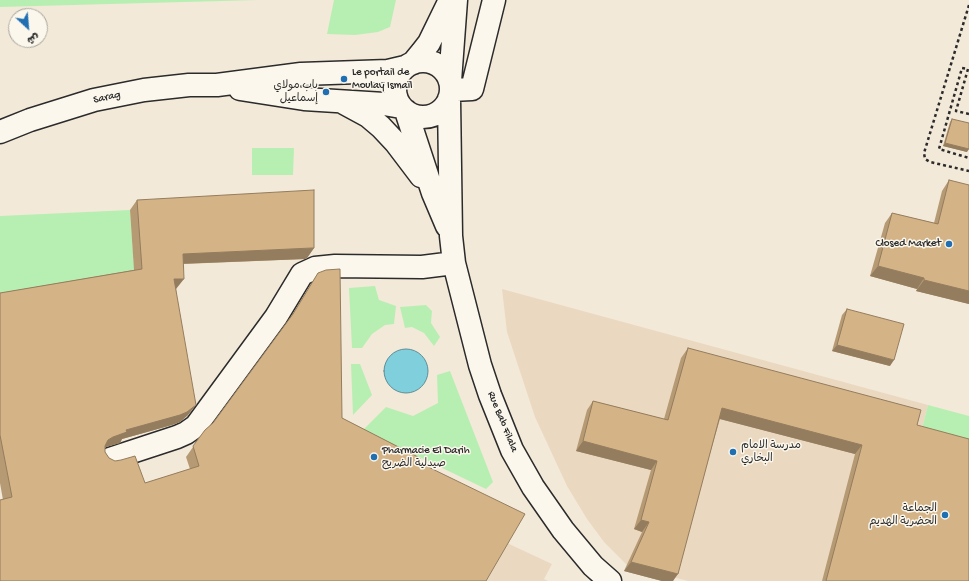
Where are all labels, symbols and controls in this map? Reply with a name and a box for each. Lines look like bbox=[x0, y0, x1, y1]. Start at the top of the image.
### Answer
north arrow bbox=[8, 8, 48, 48]
text: ش bbox=[25, 30, 41, 46]
place label: Le portail de Moulay Ismaïl bbox=[352, 66, 412, 92]
marker: Le portail de Moulay Ismaïl bbox=[339, 74, 349, 84]
place label: باب مولاي إسماعيل bbox=[273, 79, 318, 105]
marker: باب مولاي إسماعيل bbox=[321, 87, 331, 97]
street label: Sarag bbox=[92, 88, 122, 108]
place label: Closed Market bbox=[875, 237, 941, 251]
marker: Closed Market bbox=[944, 239, 954, 249]
street label: Rue Bab Filala bbox=[484, 390, 520, 454]
place label: مدرسة الامام البخاري bbox=[741, 439, 801, 465]
place label: Pharmacie El Darih صيدلية الضريح bbox=[382, 444, 470, 470]
marker: مدرسة الامام البخاري bbox=[728, 447, 738, 457]
marker: Pharmacie El Darih صيدلية الضريح bbox=[369, 452, 379, 462]
place label: الجماعة الحضرية الهديم bbox=[869, 502, 937, 528]
marker: الجماعة الحضرية الهديم bbox=[940, 510, 950, 520]

